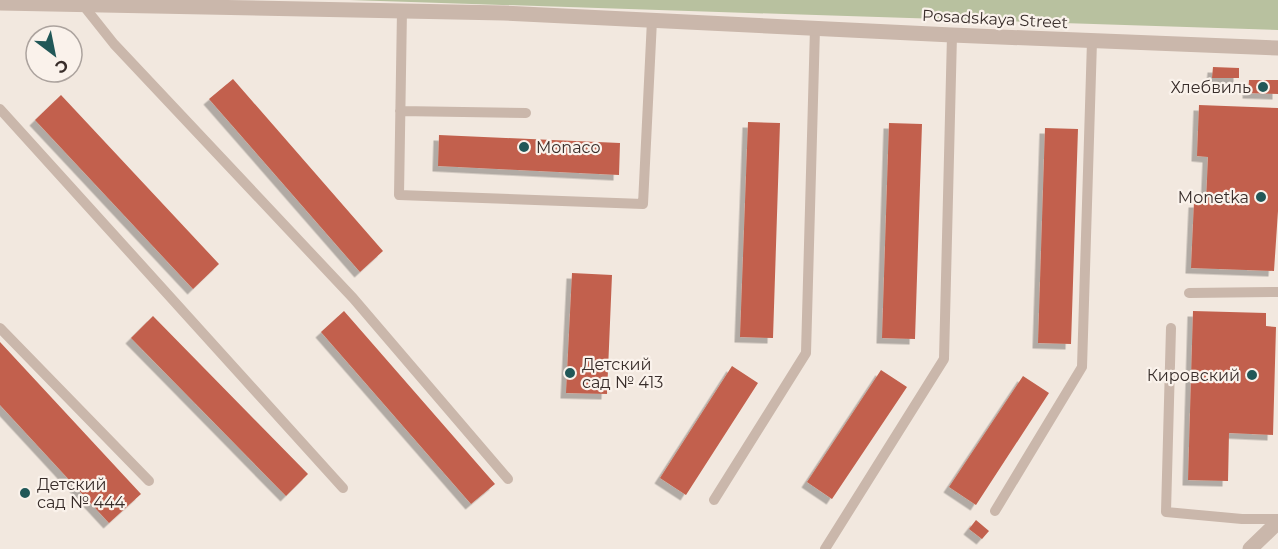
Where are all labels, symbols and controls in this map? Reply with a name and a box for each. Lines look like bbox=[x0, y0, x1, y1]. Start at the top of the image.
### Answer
street label: Posadskaya Street bbox=[922, 6, 1069, 32]
north arrow bbox=[24, 24, 84, 84]
text: С bbox=[51, 55, 72, 78]
place label: Хлебвиль bbox=[1170, 78, 1251, 97]
marker: Хлебвиль bbox=[1256, 80, 1270, 94]
place label: Monaco bbox=[536, 138, 600, 157]
marker: Monaco bbox=[517, 140, 531, 154]
place label: Monetka bbox=[1178, 188, 1249, 207]
marker: Monetka bbox=[1254, 190, 1268, 204]
place label: Детский сад № 413 bbox=[582, 355, 663, 392]
marker: Детский сад № 413 bbox=[563, 366, 577, 380]
place label: Кировский bbox=[1147, 366, 1240, 385]
marker: Кировский bbox=[1245, 368, 1259, 382]
place label: Детский сад № 444 bbox=[37, 475, 125, 512]
marker: Детский сад № 444 bbox=[18, 486, 32, 500]

